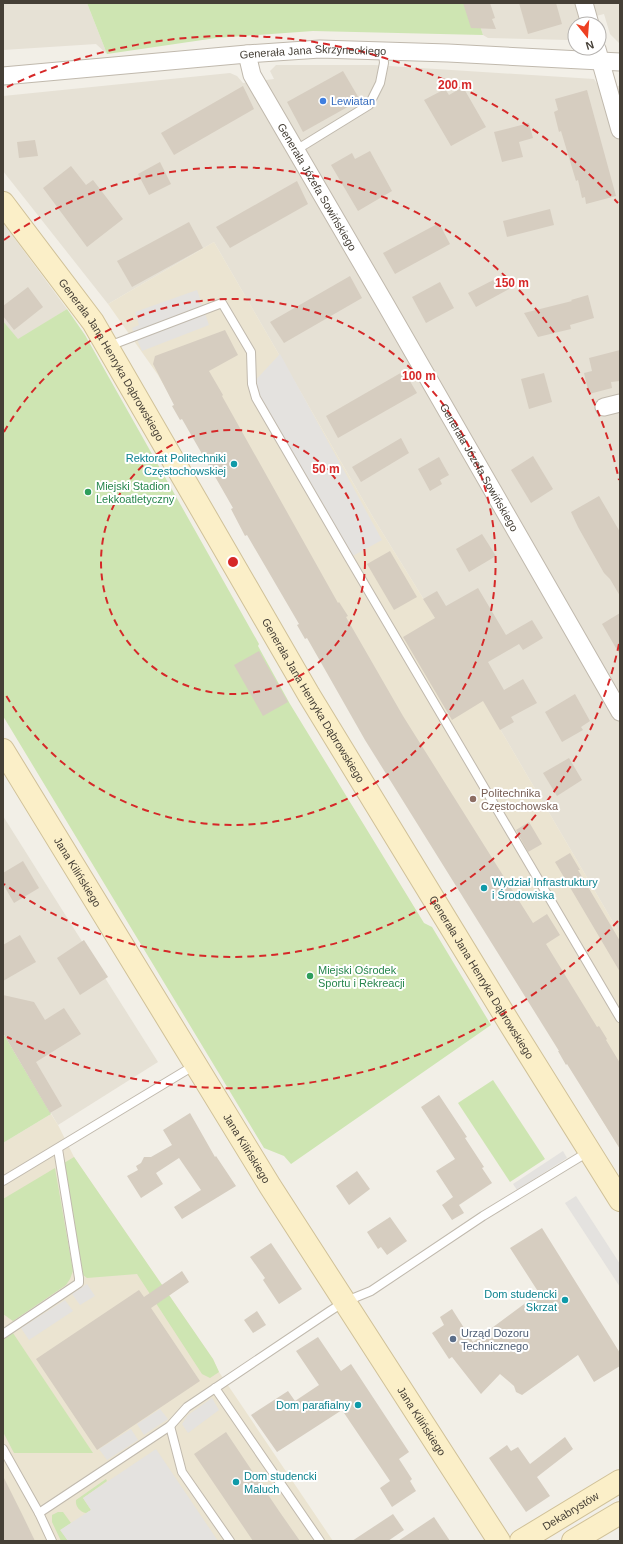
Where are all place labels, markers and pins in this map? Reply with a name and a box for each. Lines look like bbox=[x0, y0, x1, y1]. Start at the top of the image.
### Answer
place label: Lewiatan bbox=[331, 95, 375, 107]
marker: Lewiatan bbox=[318, 96, 328, 106]
place label: Rektorat Politechniki Częstochowskiej bbox=[126, 452, 226, 477]
marker: Rektorat Politechniki Częstochowskiej bbox=[229, 459, 239, 469]
place label: Miejski Stadion Lekkoatletyczny bbox=[96, 480, 175, 505]
marker: Miejski Stadion Lekkoatletyczny bbox=[83, 487, 93, 497]
centre of rings bbox=[226, 555, 240, 569]
place label: Politechnika Częstochowska bbox=[481, 787, 559, 812]
marker: Politechnika Częstochowska bbox=[468, 794, 478, 804]
place label: Wydział Infrastruktury i Środowiska bbox=[492, 876, 598, 901]
marker: Wydział Infrastruktury i Środowiska bbox=[479, 883, 489, 893]
place label: Miejski Ośrodek Sportu i Rekreacji bbox=[318, 964, 405, 989]
marker: Miejski Ośrodek Sportu i Rekreacji bbox=[305, 971, 315, 981]
place label: Dom studencki Skrzat bbox=[484, 1288, 557, 1313]
marker: Dom studencki Skrzat bbox=[560, 1295, 570, 1305]
place label: Urząd Dozoru Technicznego bbox=[461, 1327, 529, 1352]
marker: Urząd Dozoru Technicznego bbox=[448, 1334, 458, 1344]
place label: Dom parafialny bbox=[276, 1399, 350, 1411]
marker: Dom parafialny bbox=[353, 1400, 363, 1410]
place label: Dom studencki Maluch bbox=[244, 1470, 317, 1495]
marker: Dom studencki Maluch bbox=[231, 1477, 241, 1487]

